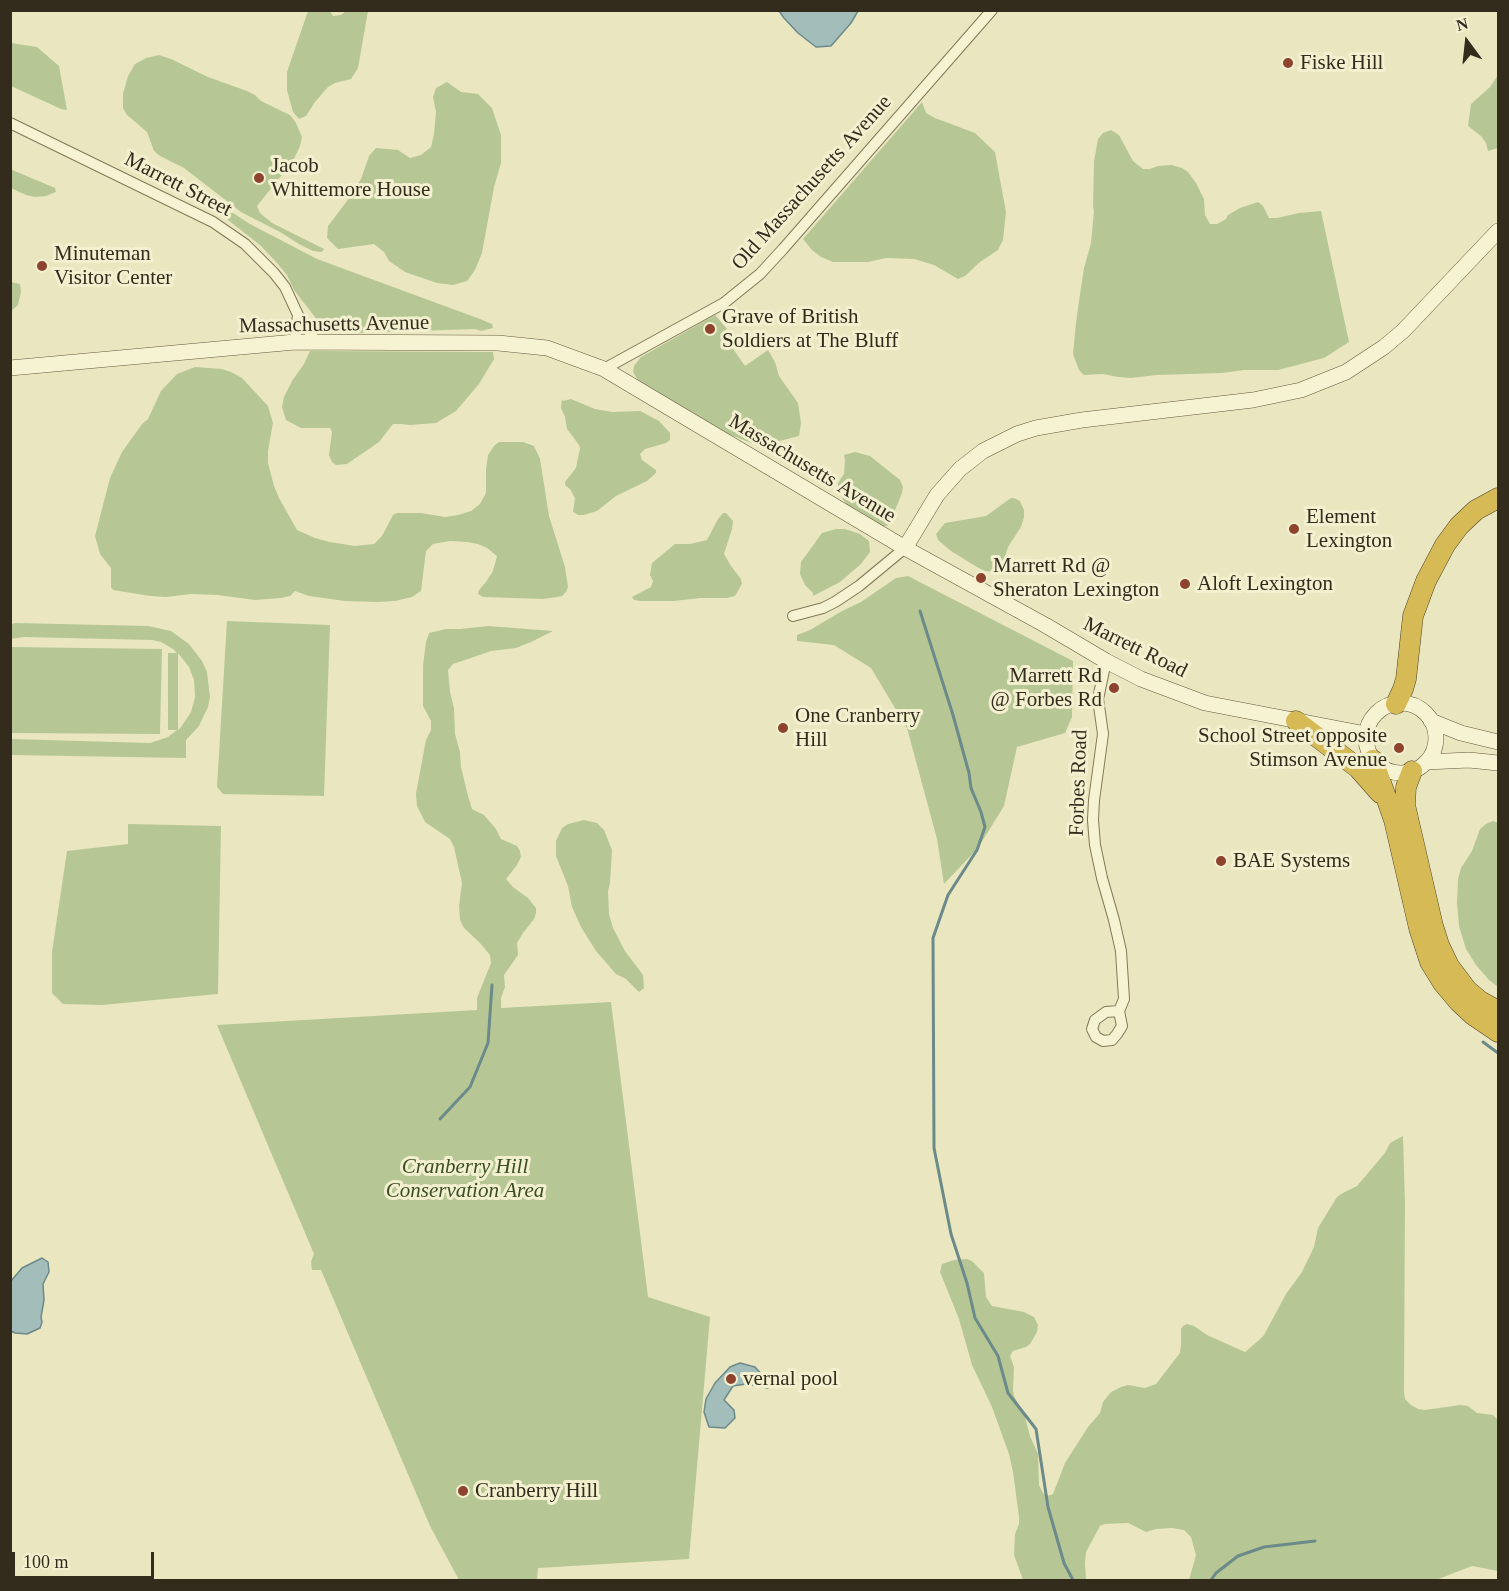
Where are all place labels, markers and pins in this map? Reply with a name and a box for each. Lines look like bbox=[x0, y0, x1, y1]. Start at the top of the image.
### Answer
place label: Fiske Hill bbox=[1300, 50, 1383, 76]
marker: Fiske Hill bbox=[1281, 56, 1295, 70]
place label: Jacob Whittemore House bbox=[271, 153, 430, 203]
marker: Jacob Whittemore House bbox=[252, 171, 266, 185]
place label: Minuteman Visitor Center bbox=[54, 241, 172, 291]
marker: Minuteman Visitor Center bbox=[35, 259, 49, 273]
place label: Grave of British Soldiers at The Bluff bbox=[722, 304, 898, 354]
marker: Grave of British Soldiers at The Bluff bbox=[703, 322, 717, 336]
place label: Element Lexington bbox=[1306, 504, 1392, 554]
marker: Element Lexington bbox=[1287, 522, 1301, 536]
place label: Marrett Rd @ Sheraton Lexington bbox=[993, 553, 1159, 603]
marker: Marrett Rd @ Sheraton Lexington bbox=[974, 571, 988, 585]
place label: Aloft Lexington bbox=[1197, 571, 1333, 597]
marker: Aloft Lexington bbox=[1178, 577, 1192, 591]
place label: Marrett Rd @ Forbes Rd bbox=[990, 663, 1102, 713]
marker: Marrett Rd @ Forbes Rd bbox=[1107, 681, 1121, 695]
place label: One Cranberry Hill bbox=[795, 703, 920, 753]
marker: One Cranberry Hill bbox=[776, 721, 790, 735]
place label: School Street opposite Stimson Avenue bbox=[1198, 723, 1387, 773]
marker: School Street opposite Stimson Avenue bbox=[1392, 741, 1406, 755]
place label: BAE Systems bbox=[1233, 848, 1350, 874]
marker: BAE Systems bbox=[1214, 854, 1228, 868]
place label: vernal pool bbox=[743, 1366, 838, 1392]
marker: vernal pool bbox=[724, 1372, 738, 1386]
place label: Cranberry Hill bbox=[475, 1478, 598, 1504]
marker: Cranberry Hill bbox=[456, 1484, 470, 1498]

